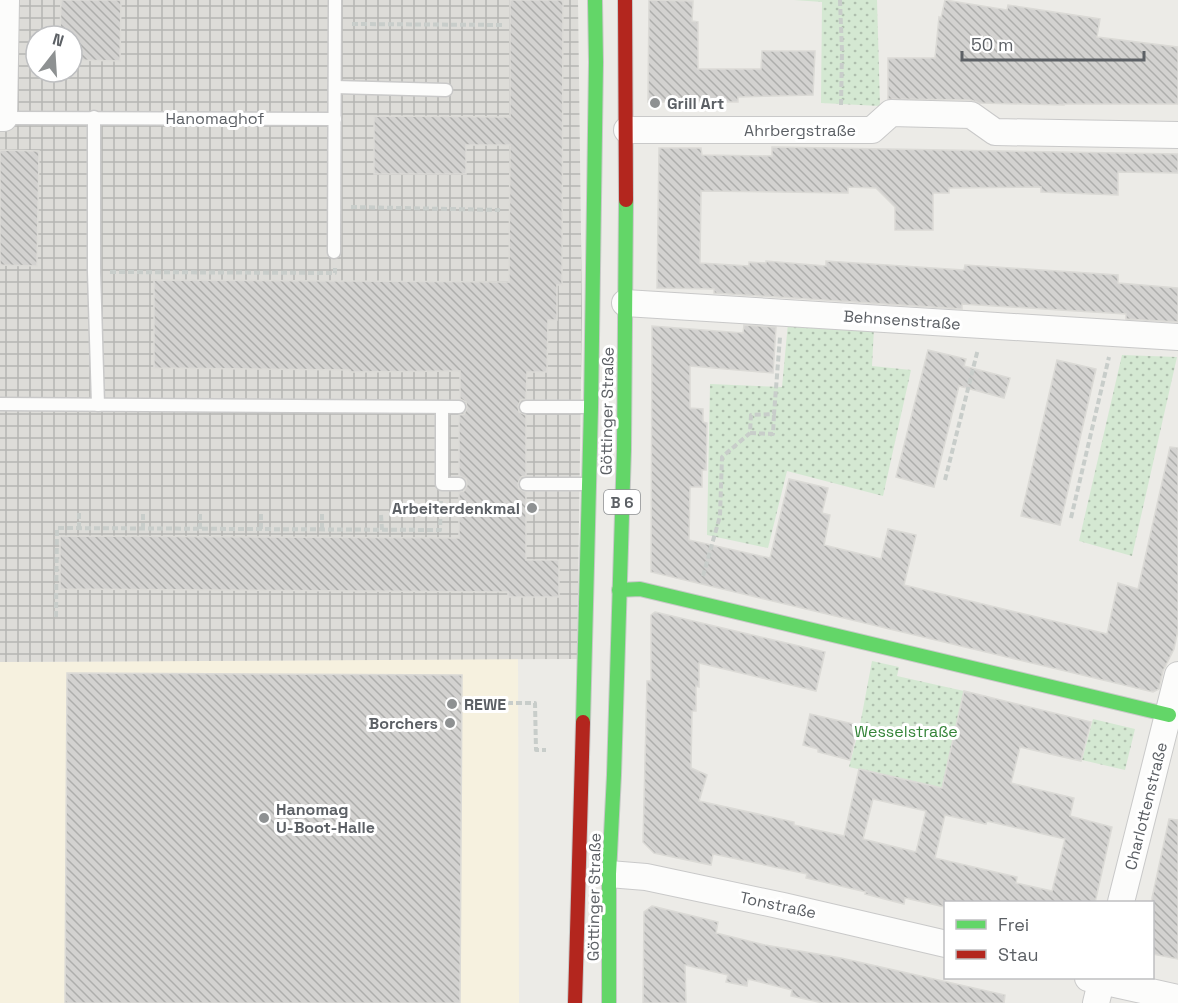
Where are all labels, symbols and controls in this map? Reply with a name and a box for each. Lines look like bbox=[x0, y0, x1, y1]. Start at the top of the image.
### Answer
north arrow bbox=[24, 24, 84, 84]
scale bar bbox=[962, 24, 1144, 62]
text: N bbox=[50, 29, 66, 52]
text: 50 m bbox=[971, 33, 1013, 56]
place label: Grill Art bbox=[667, 93, 724, 114]
marker: Grill Art bbox=[648, 96, 662, 110]
street label: Hanomaghof bbox=[166, 108, 264, 129]
street label: Ahrbergstraße bbox=[744, 120, 856, 141]
street label: Behnsenstraße bbox=[843, 305, 961, 335]
street label: Göttinger Straße bbox=[595, 347, 619, 475]
road number: B 6 bbox=[604, 490, 640, 514]
place label: Arbeiterdenkmal bbox=[392, 498, 520, 519]
marker: Arbeiterdenkmal bbox=[525, 501, 539, 515]
place label: REWE bbox=[464, 694, 506, 715]
marker: REWE bbox=[445, 697, 459, 711]
place label: Borchers bbox=[369, 713, 438, 734]
marker: Borchers bbox=[443, 716, 457, 730]
park label: Wesselstraße bbox=[854, 721, 958, 742]
street label: Charlottenstraße bbox=[1120, 740, 1172, 872]
place label: Hanomag U-Boot-Halle bbox=[276, 799, 375, 838]
marker: Hanomag U-Boot-Halle bbox=[257, 811, 271, 825]
street label: Göttinger Straße bbox=[582, 833, 606, 961]
street label: Tonstraße bbox=[738, 887, 818, 923]
legend bbox=[944, 901, 1154, 979]
text: Frei bbox=[998, 913, 1029, 936]
text: Stau bbox=[998, 943, 1038, 966]

